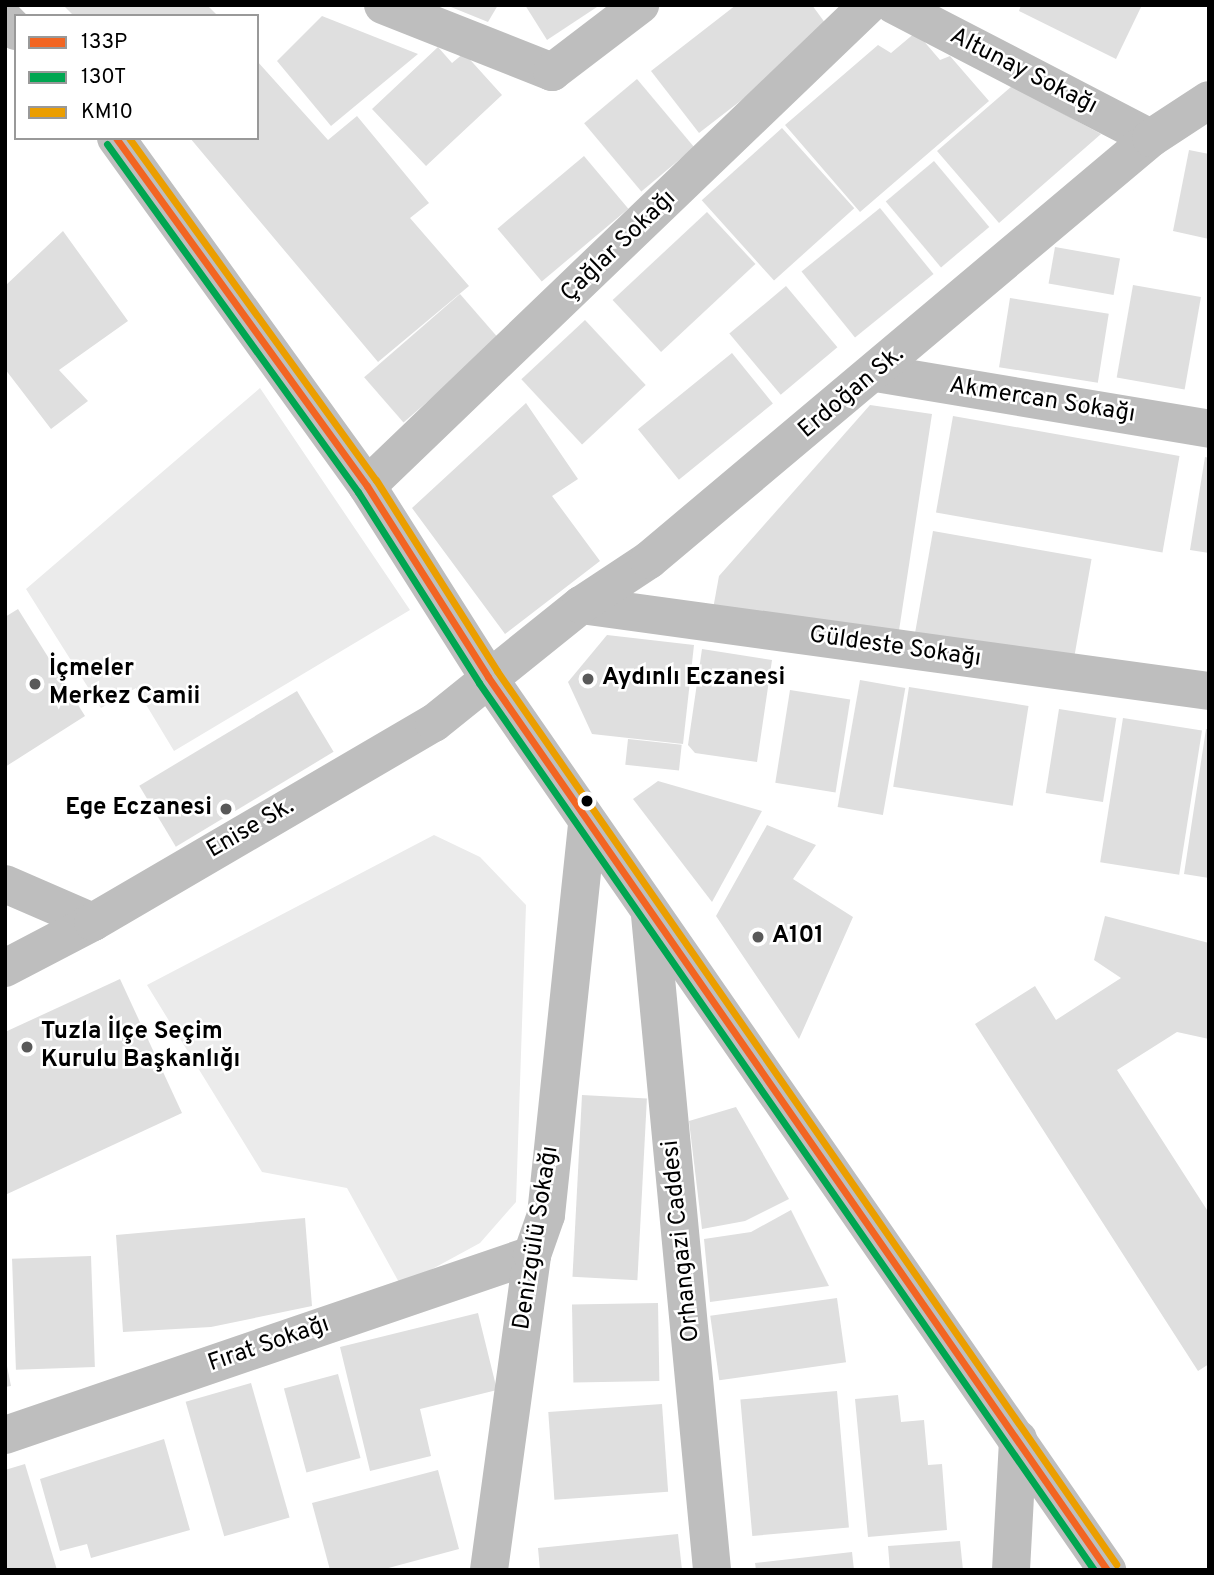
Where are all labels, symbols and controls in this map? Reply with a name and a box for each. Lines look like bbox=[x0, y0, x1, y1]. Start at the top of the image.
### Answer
legend bbox=[14, 14, 259, 140]
street label: Altunay Sokağı bbox=[945, 23, 1101, 121]
text: 133P bbox=[81, 29, 127, 56]
text: 130T bbox=[81, 64, 126, 91]
text: KM10 bbox=[81, 99, 133, 126]
street label: Çağlar Sokağı bbox=[556, 185, 682, 309]
street label: Erdoğan Sk. bbox=[794, 341, 910, 445]
street label: Akmercan Sokağı bbox=[947, 372, 1137, 430]
street label: Güldeste Sokağı bbox=[807, 622, 983, 674]
place label: İçmeler Merkez Camii bbox=[49, 656, 200, 712]
place label: Aydınlı Eczanesi bbox=[602, 665, 785, 693]
marker: Aydınlı Eczanesi bbox=[580, 671, 596, 687]
marker: İçmeler Merkez Camii bbox=[27, 676, 43, 692]
street label: Enise Sk. bbox=[202, 793, 300, 865]
unlabelled marker bbox=[580, 794, 594, 808]
place label: Ege Eczanesi bbox=[65, 795, 212, 823]
marker: Ege Eczanesi bbox=[218, 801, 234, 817]
place label: A101 bbox=[772, 923, 824, 951]
marker: A101 bbox=[750, 929, 766, 945]
place label: Tuzla İlçe Seçim Kurulu Başkanlığı bbox=[41, 1019, 240, 1075]
marker: Tuzla İlçe Seçim Kurulu Başkanlığı bbox=[19, 1039, 35, 1055]
street label: Orhangazi Caddesi bbox=[657, 1139, 707, 1343]
street label: Denizgülü Sokağı bbox=[508, 1144, 566, 1332]
street label: Fırat Sokağı bbox=[205, 1311, 333, 1379]

